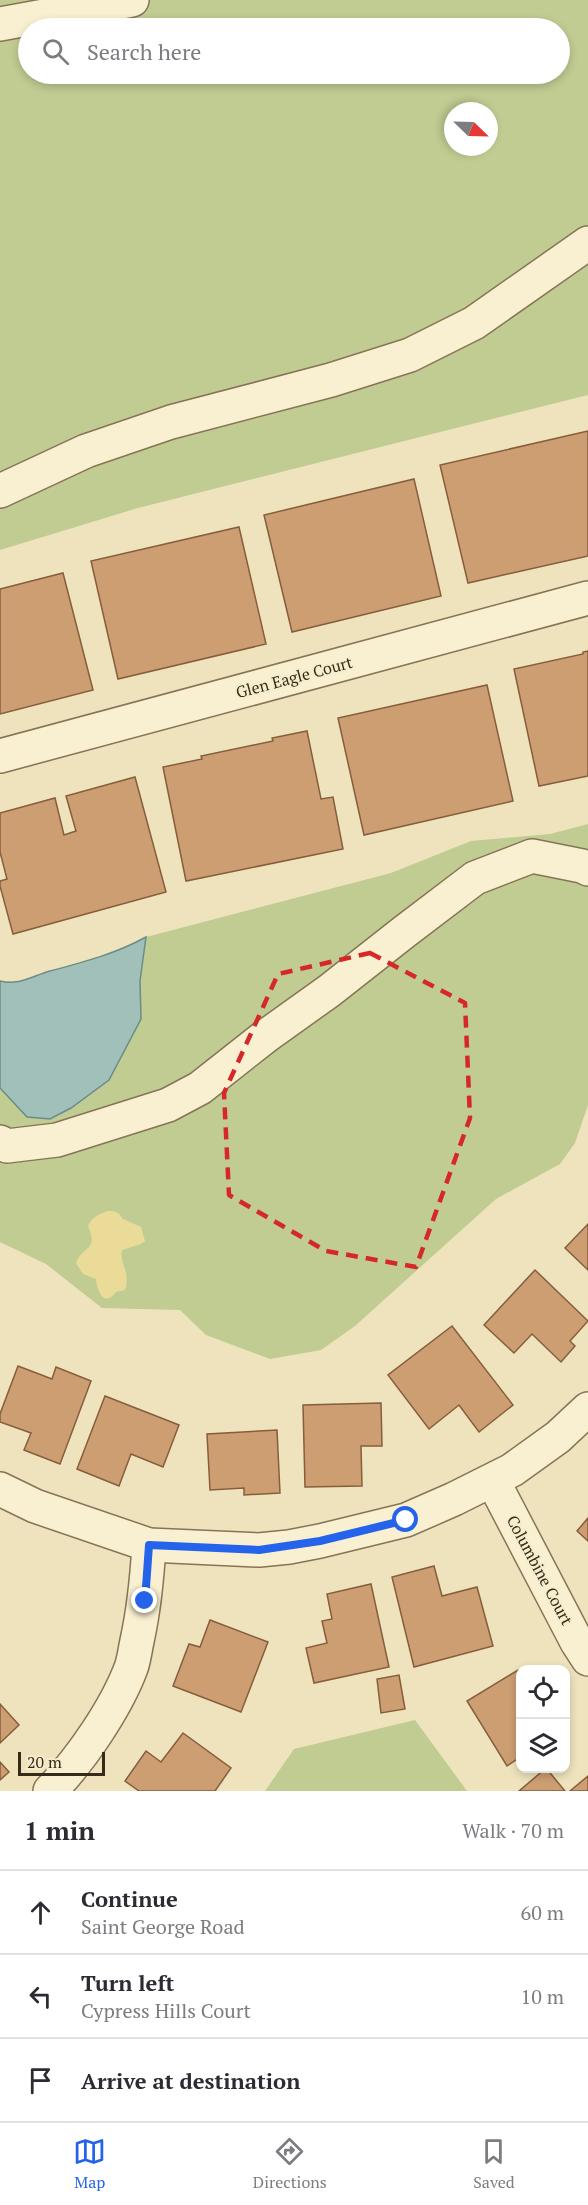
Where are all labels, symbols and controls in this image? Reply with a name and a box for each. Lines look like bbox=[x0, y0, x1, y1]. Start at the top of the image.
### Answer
search box bbox=[18, 18, 570, 84]
icon: search bbox=[39, 35, 72, 68]
text: Search here bbox=[87, 37, 201, 66]
north arrow bbox=[444, 102, 498, 156]
street label: Glen Eagle Court bbox=[233, 651, 355, 703]
route start bbox=[392, 1506, 418, 1532]
street label: Columbine Court bbox=[502, 1511, 578, 1629]
route end bbox=[131, 1587, 157, 1613]
map controls bbox=[516, 1665, 570, 1773]
button: locate bbox=[516, 1665, 570, 1719]
button: layers bbox=[516, 1719, 570, 1773]
scale bar bbox=[18, 1749, 105, 1776]
text: 20 m bbox=[27, 1751, 62, 1773]
text: 1 min bbox=[24, 1813, 95, 1847]
text: Walk · 70 m bbox=[462, 1817, 564, 1844]
text: Continue bbox=[81, 1884, 178, 1913]
icon: ahead bbox=[24, 1896, 57, 1929]
text: 60 m bbox=[521, 1899, 564, 1926]
text: Saint George Road bbox=[81, 1913, 245, 1940]
text: Turn left bbox=[81, 1968, 174, 1997]
icon: left bbox=[24, 1980, 57, 2013]
text: 10 m bbox=[521, 1983, 564, 2010]
text: Cypress Hills Court bbox=[81, 1997, 251, 2024]
icon: arrive bbox=[24, 2064, 57, 2097]
text: Arrive at destination bbox=[81, 2066, 300, 2095]
tab: Map bbox=[73, 2135, 106, 2193]
tab: Directions bbox=[253, 2135, 327, 2193]
tab: Saved bbox=[473, 2135, 515, 2193]

